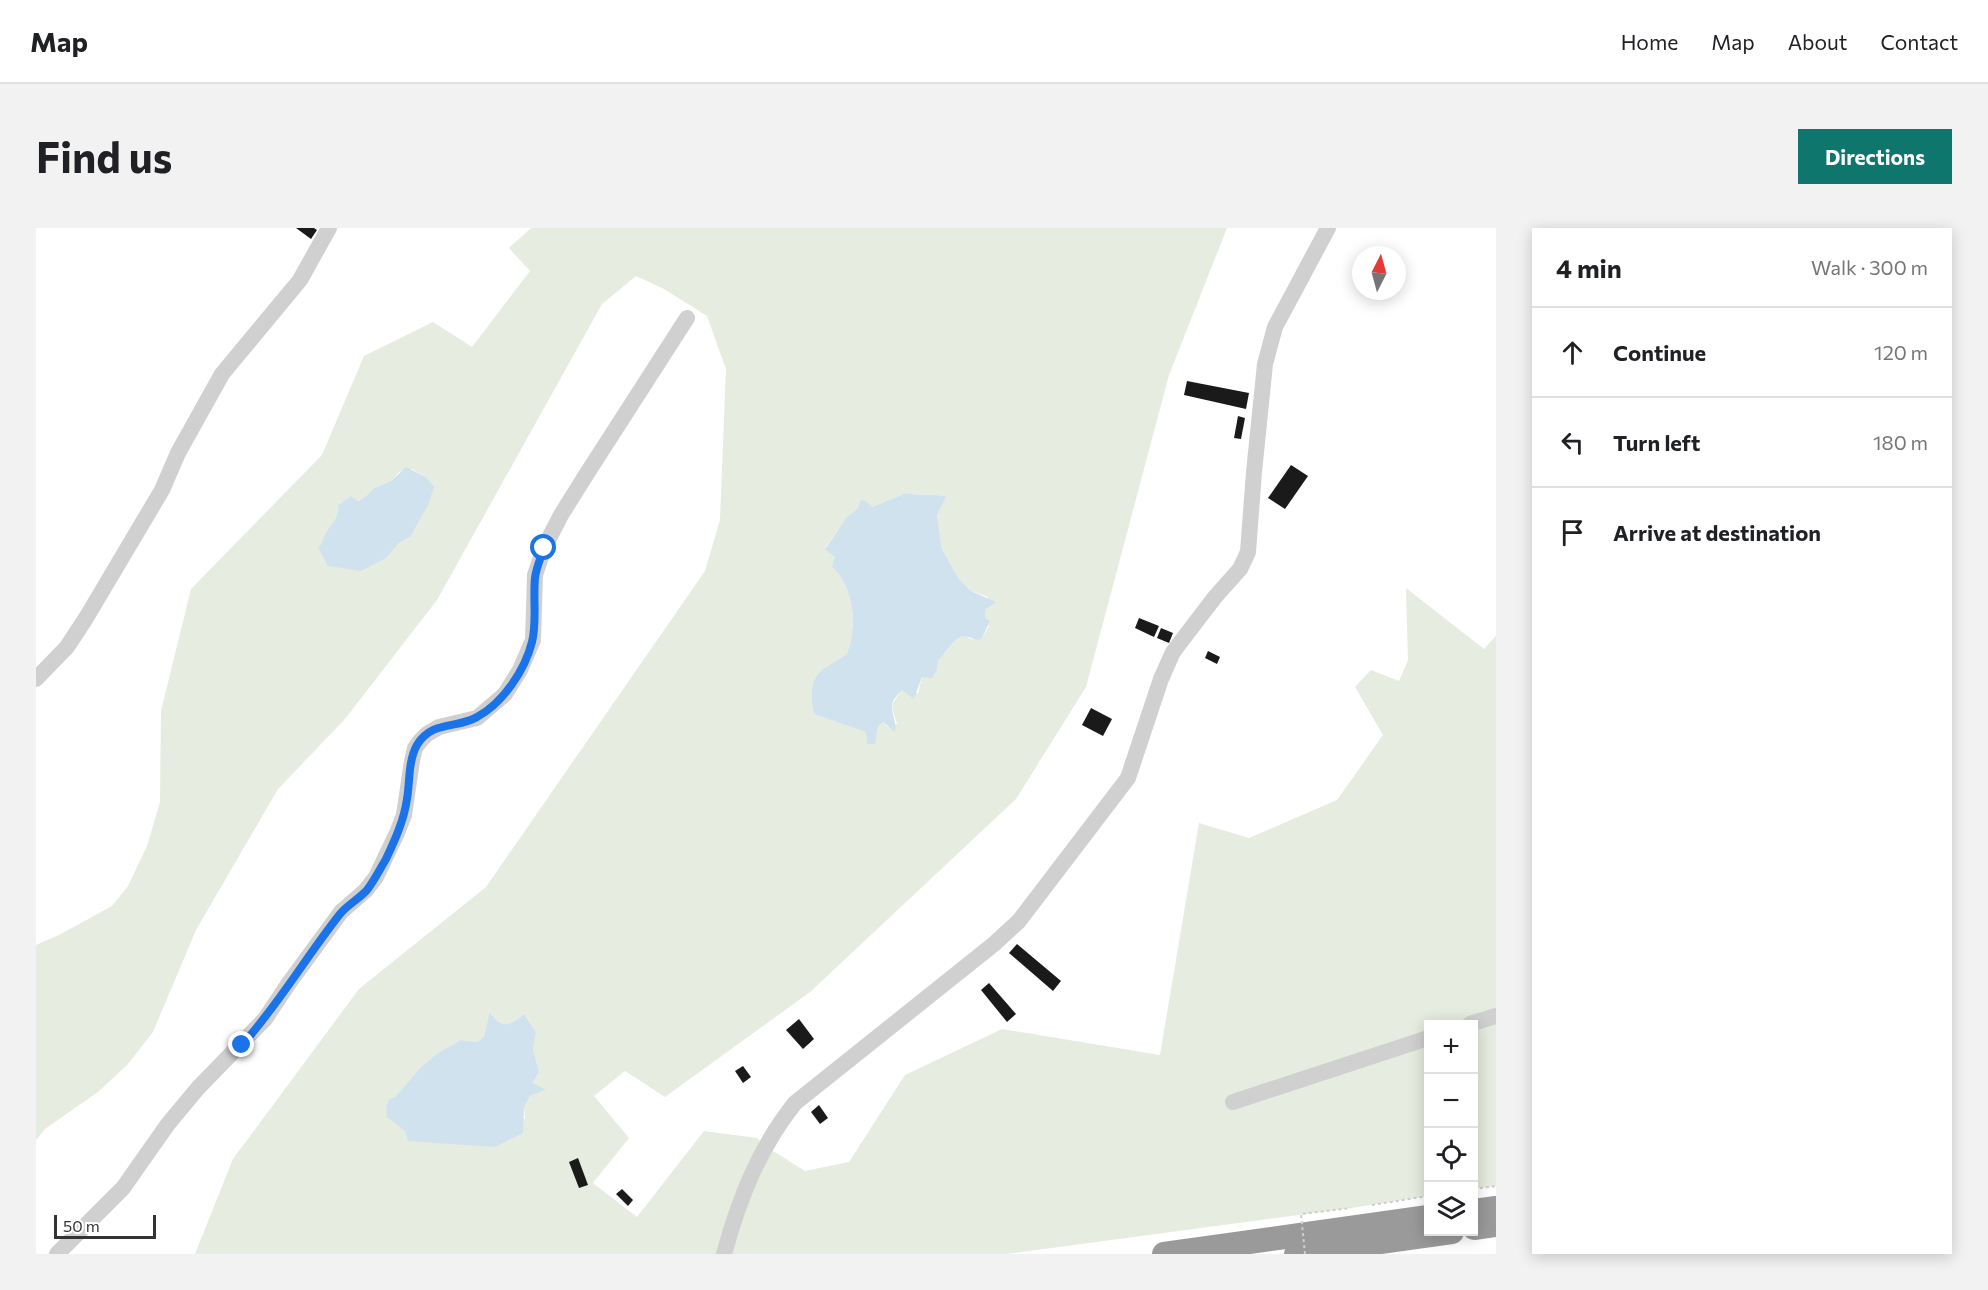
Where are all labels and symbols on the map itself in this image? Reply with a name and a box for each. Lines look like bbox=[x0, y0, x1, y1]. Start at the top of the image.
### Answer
north arrow bbox=[1352, 246, 1406, 300]
route start bbox=[530, 534, 556, 560]
route end bbox=[228, 1031, 254, 1057]
scale bar bbox=[54, 1212, 156, 1240]

